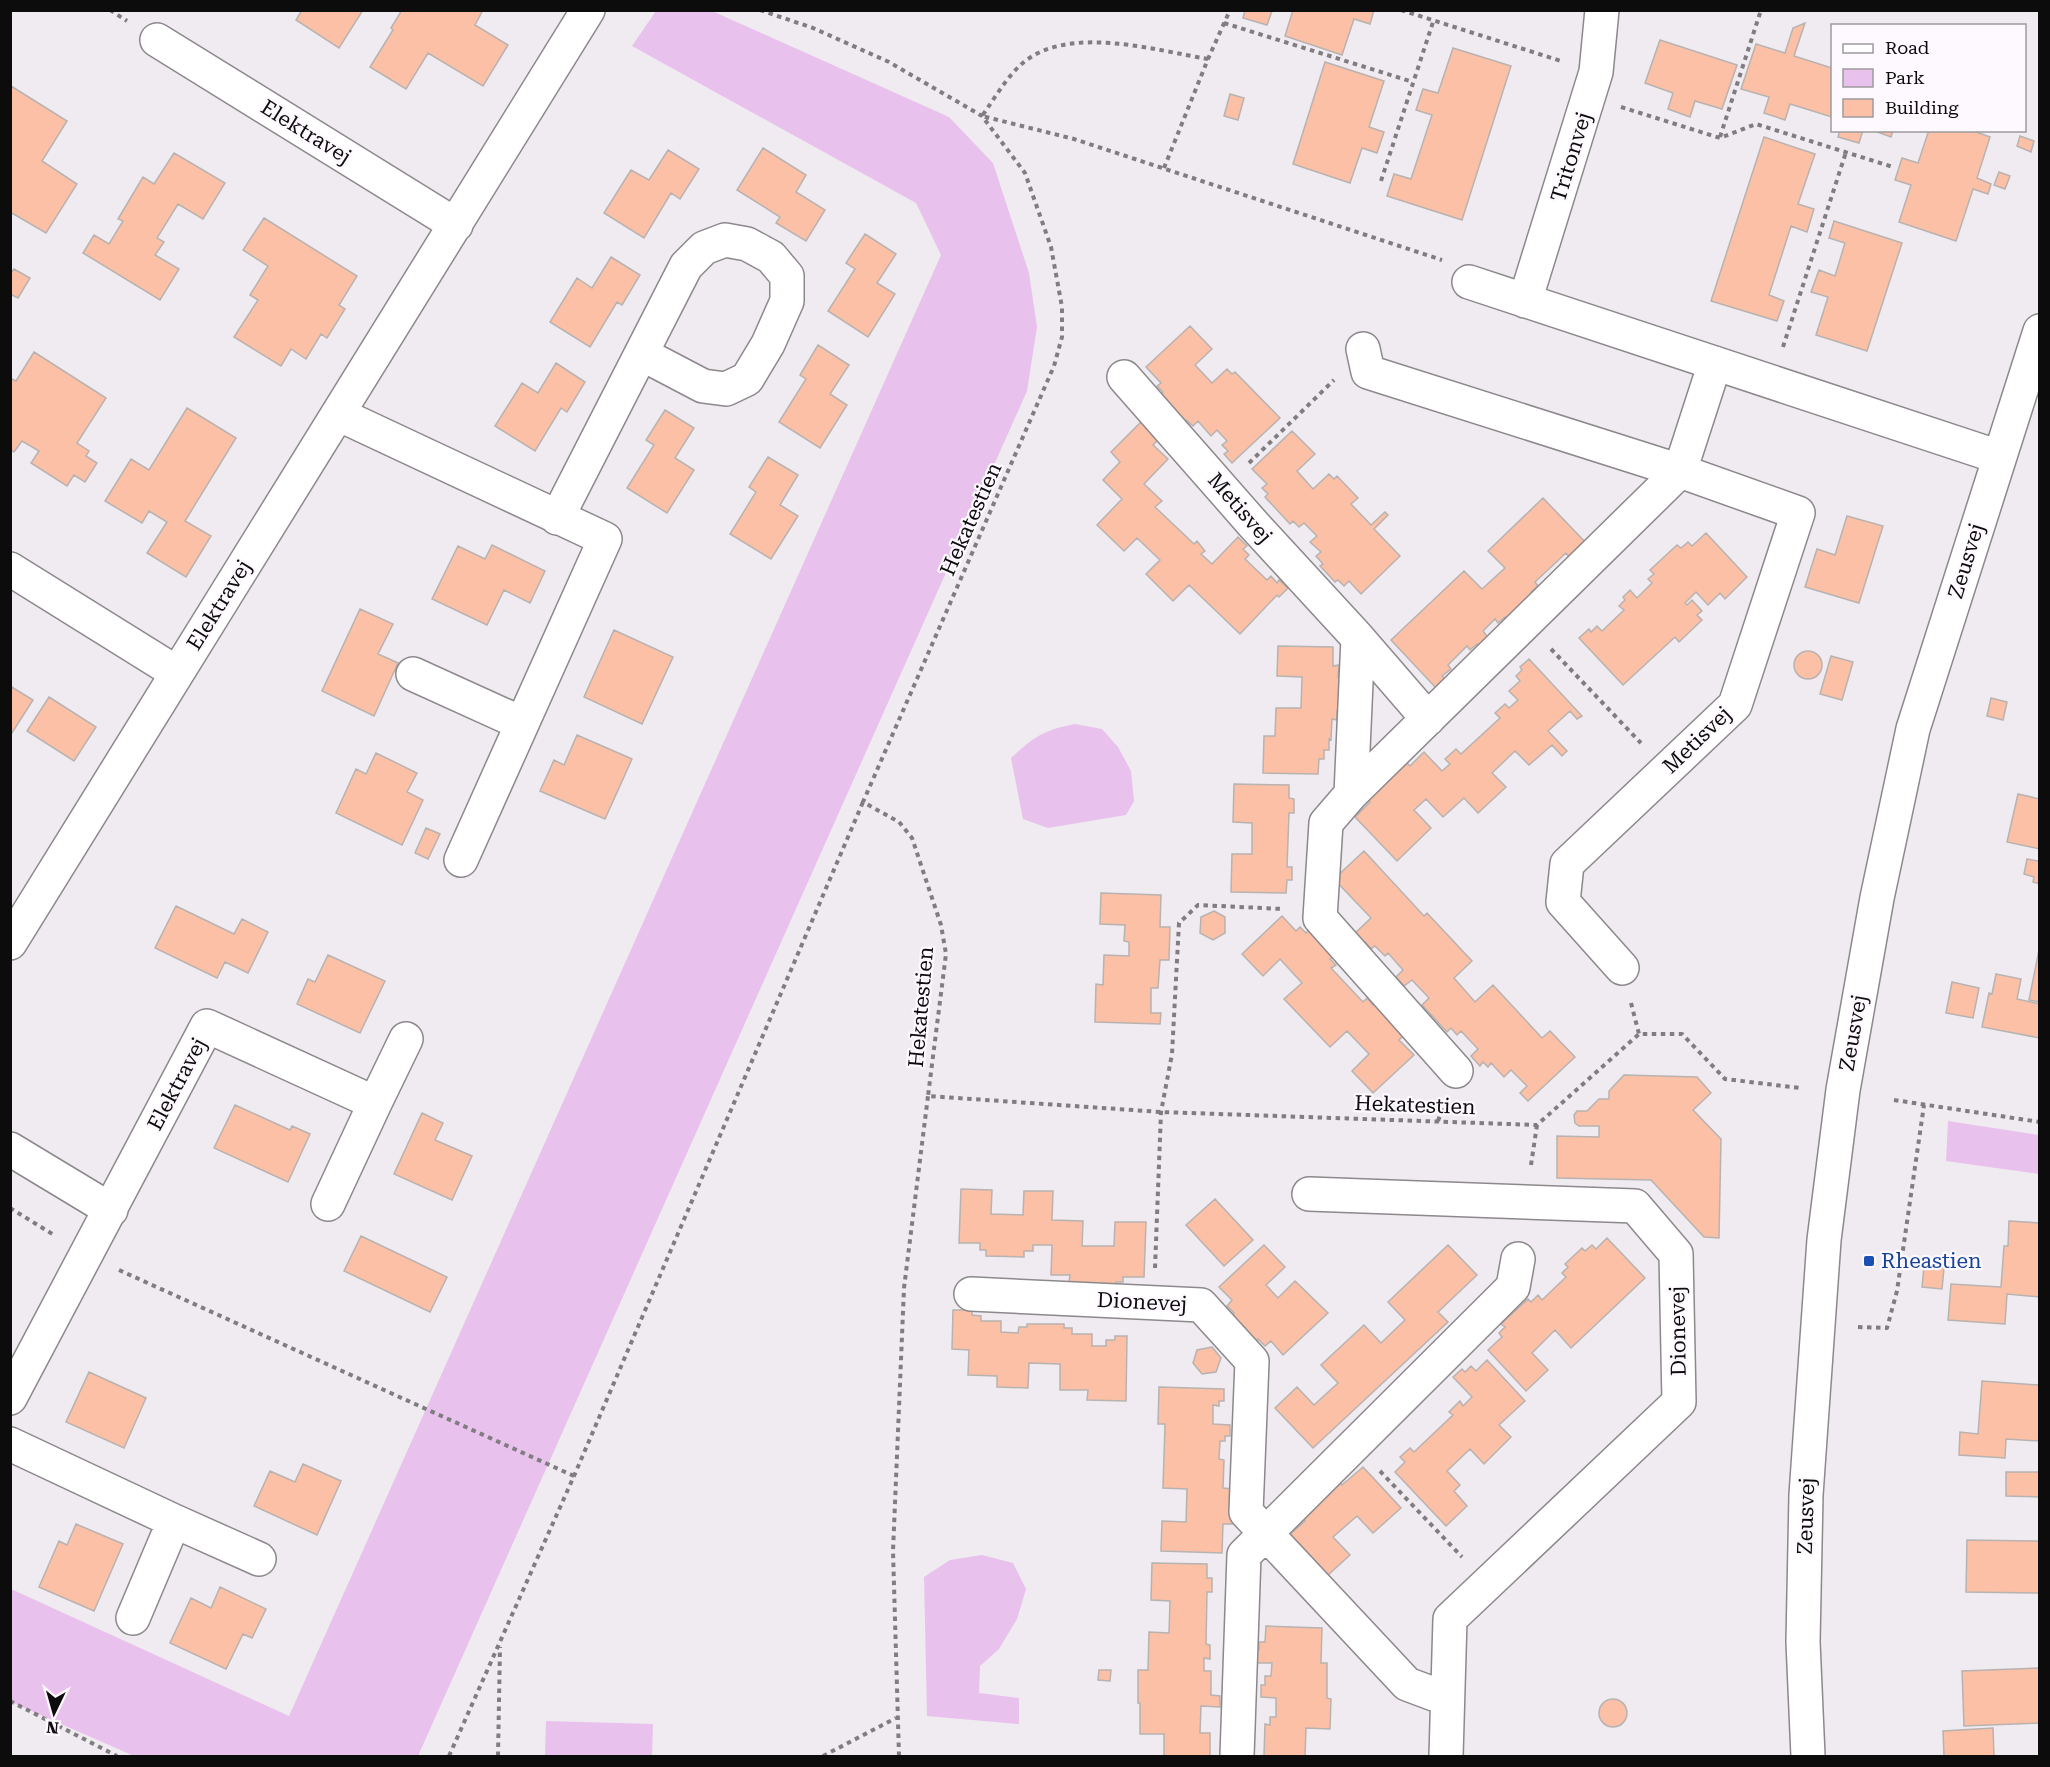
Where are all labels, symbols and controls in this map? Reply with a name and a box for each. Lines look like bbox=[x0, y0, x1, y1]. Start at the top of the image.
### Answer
legend bbox=[1831, 24, 2026, 132]
text: Road bbox=[1885, 37, 1930, 58]
text: Park bbox=[1885, 67, 1925, 88]
street label: Elektravej bbox=[257, 95, 355, 169]
text: Building bbox=[1885, 97, 1959, 118]
street label: Tritonvej bbox=[1546, 109, 1596, 205]
street label: Hekatestien bbox=[935, 458, 1007, 579]
street label: Metisvej bbox=[1203, 468, 1277, 548]
street label: Zeusvej bbox=[1943, 521, 1989, 601]
street label: Elektravej bbox=[182, 556, 256, 654]
street label: Metisvej bbox=[1658, 702, 1736, 778]
street label: Hekatestien bbox=[904, 945, 938, 1068]
street label: Zeusvej bbox=[1834, 993, 1872, 1073]
street label: Elektravej bbox=[143, 1034, 211, 1134]
street label: Hekatestien bbox=[1354, 1091, 1476, 1119]
place label: Rheastien bbox=[1881, 1249, 1982, 1273]
marker: Rheastien bbox=[1862, 1254, 1876, 1268]
street label: Dionevej bbox=[1665, 1286, 1691, 1376]
street label: Dionevej bbox=[1096, 1288, 1188, 1316]
street label: Zeusvej bbox=[1793, 1477, 1819, 1555]
north arrow bbox=[24, 1683, 84, 1743]
text: N bbox=[46, 1717, 60, 1737]

